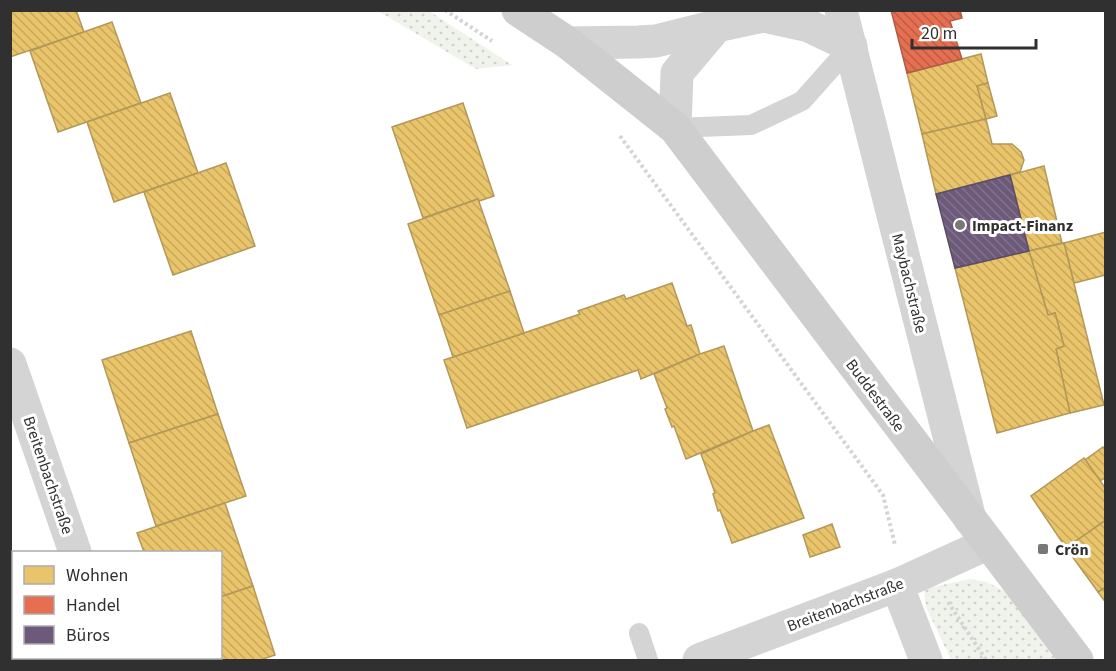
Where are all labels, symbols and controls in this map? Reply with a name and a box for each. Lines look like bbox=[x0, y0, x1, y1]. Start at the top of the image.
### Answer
scale bar bbox=[912, 12, 1036, 50]
text: 20 m bbox=[921, 21, 957, 46]
place label: Impact-Finanz bbox=[972, 215, 1073, 237]
marker: Impact-Finanz bbox=[953, 218, 967, 232]
street label: Maybachstraße bbox=[886, 231, 932, 335]
street label: Buddestraße bbox=[841, 355, 910, 437]
street label: Breitenbachstraße bbox=[18, 413, 79, 537]
place label: Crön bbox=[1055, 539, 1089, 561]
marker: Crön bbox=[1036, 542, 1050, 556]
legend bbox=[12, 551, 222, 659]
text: Wohnen bbox=[66, 563, 128, 588]
street label: Breitenbachstraße bbox=[784, 573, 907, 637]
text: Handel bbox=[66, 593, 120, 618]
text: Büros bbox=[66, 623, 110, 648]

